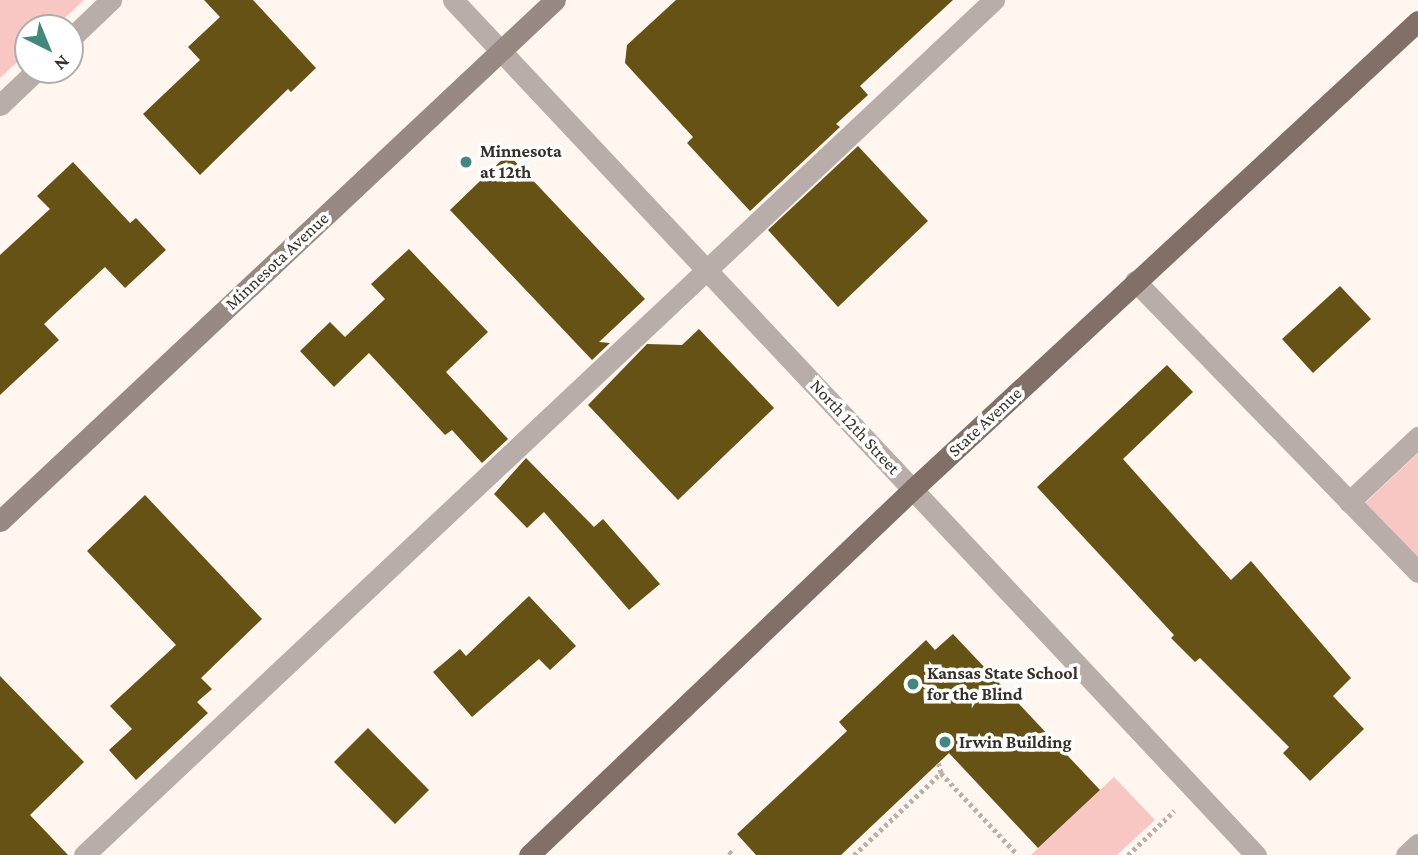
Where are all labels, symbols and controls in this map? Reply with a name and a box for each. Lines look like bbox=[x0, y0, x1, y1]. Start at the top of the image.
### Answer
north arrow bbox=[14, 14, 84, 84]
text: N bbox=[50, 51, 74, 75]
place label: Minnesota at 12th bbox=[480, 141, 562, 184]
marker: Minnesota at 12th bbox=[458, 154, 474, 170]
street label: Minnesota Avenue bbox=[221, 208, 333, 314]
street label: North 12th Street bbox=[806, 375, 904, 479]
street label: State Avenue bbox=[944, 382, 1026, 462]
place label: Kansas State School for the Blind bbox=[927, 663, 1078, 706]
marker: Kansas State School for the Blind bbox=[905, 676, 921, 692]
place label: Irwin Building bbox=[959, 731, 1072, 753]
marker: Irwin Building bbox=[937, 734, 953, 750]

